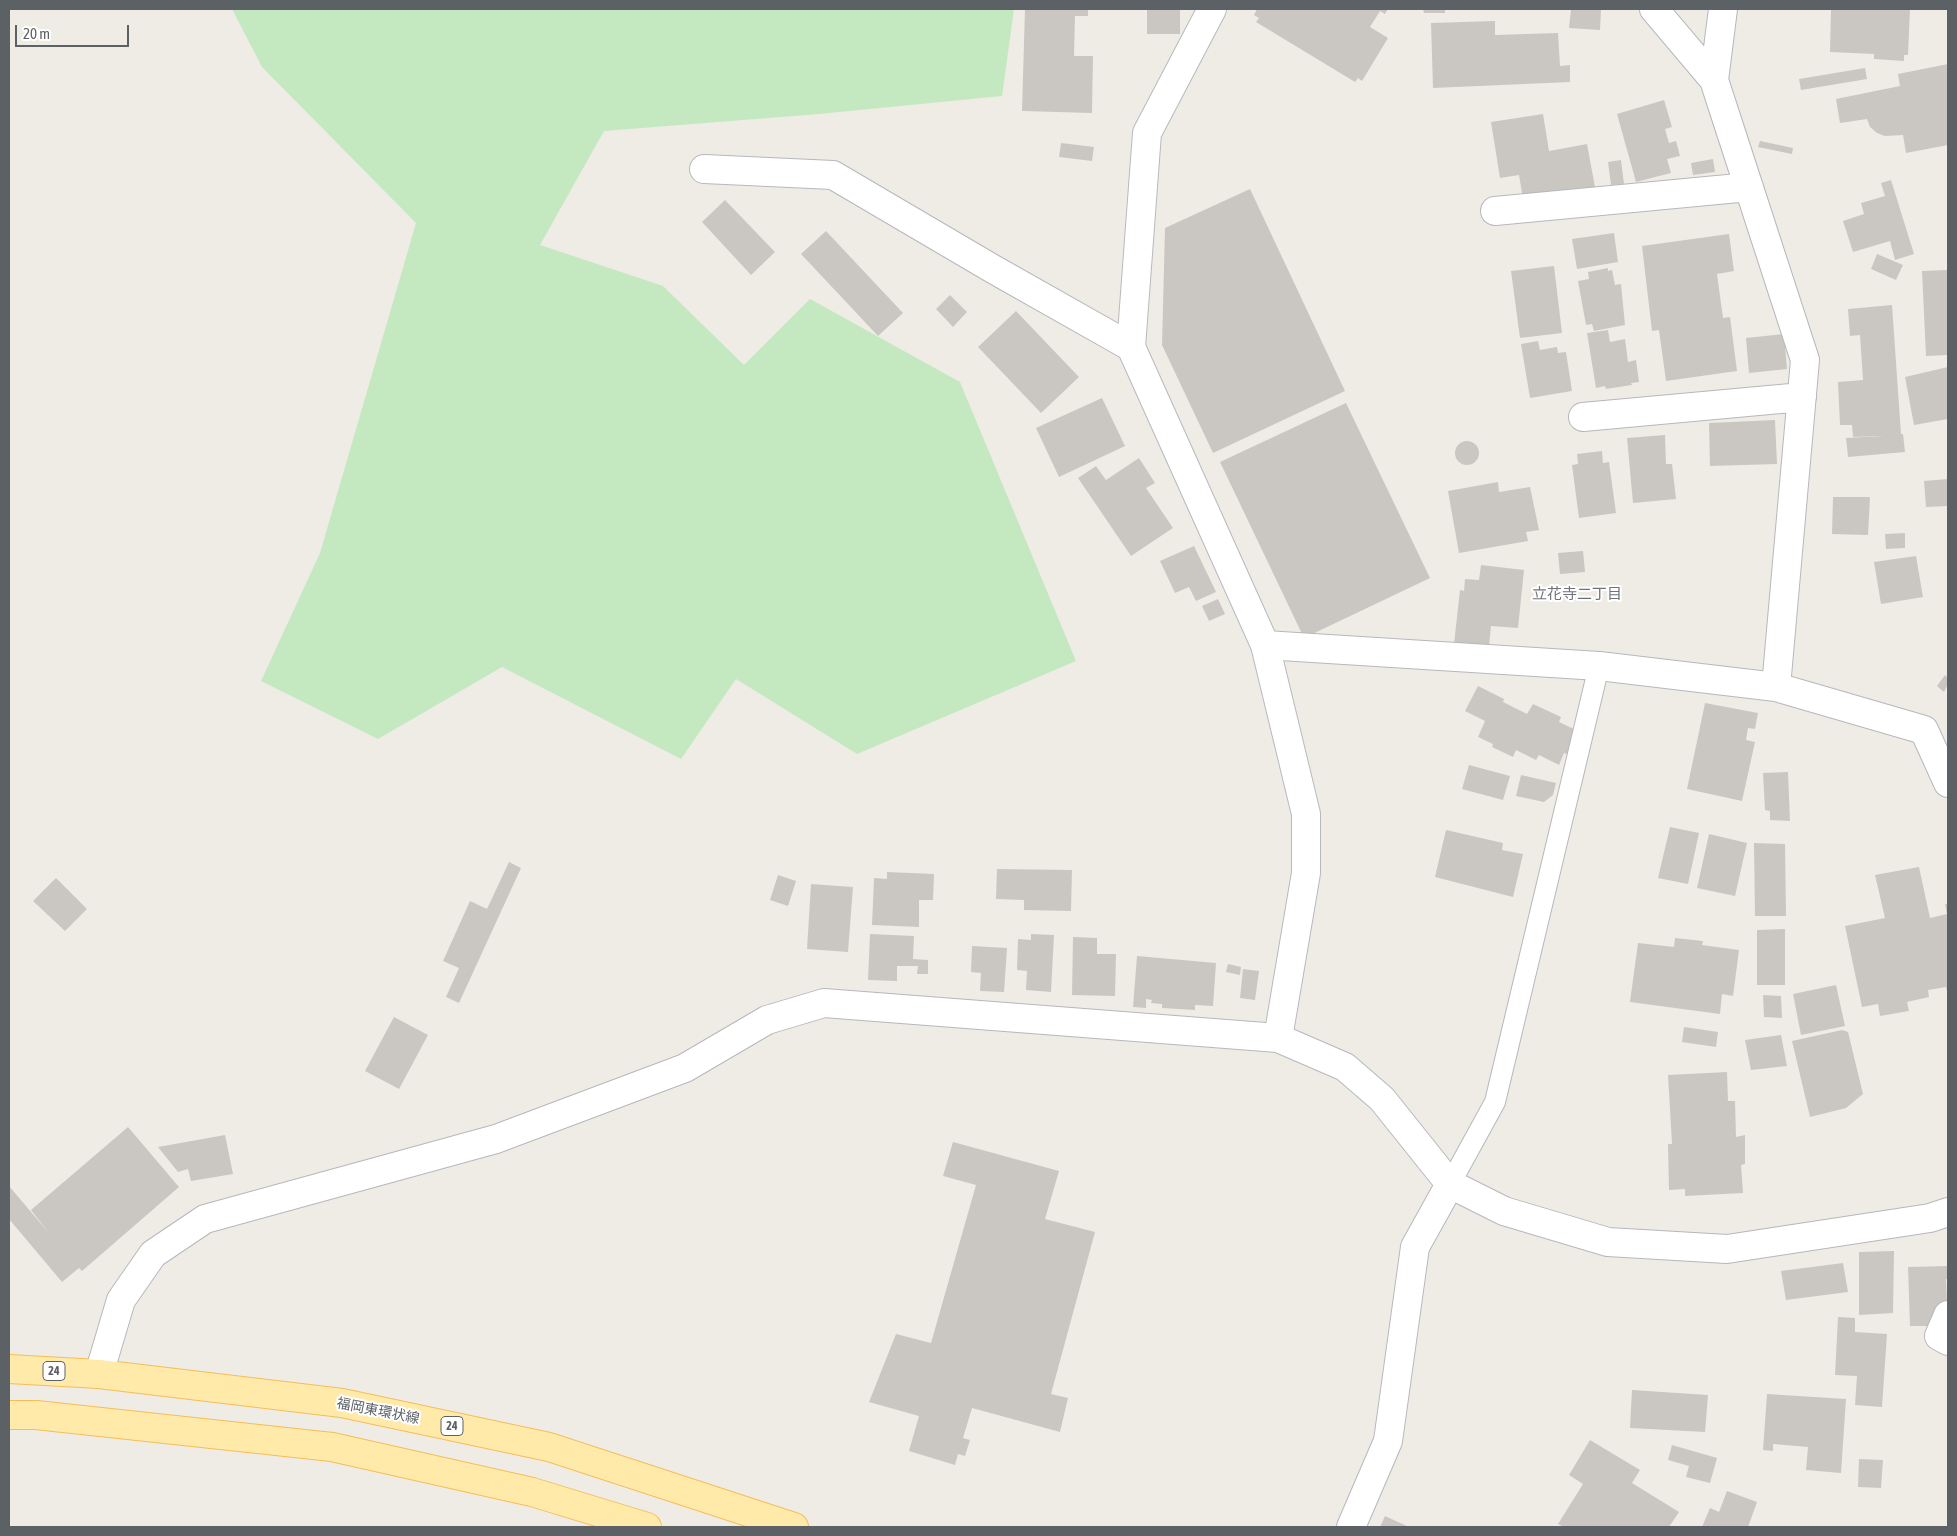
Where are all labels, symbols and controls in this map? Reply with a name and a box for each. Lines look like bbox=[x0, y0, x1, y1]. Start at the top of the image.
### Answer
scale bar bbox=[18, 15, 131, 47]
text: 20 m bbox=[23, 25, 50, 42]
district label: 立花寺二丁目 bbox=[1532, 585, 1622, 603]
road number: 24 bbox=[43, 1362, 65, 1380]
street label: 福岡東環状線 bbox=[335, 1395, 421, 1427]
road number: 24 bbox=[441, 1416, 463, 1435]

